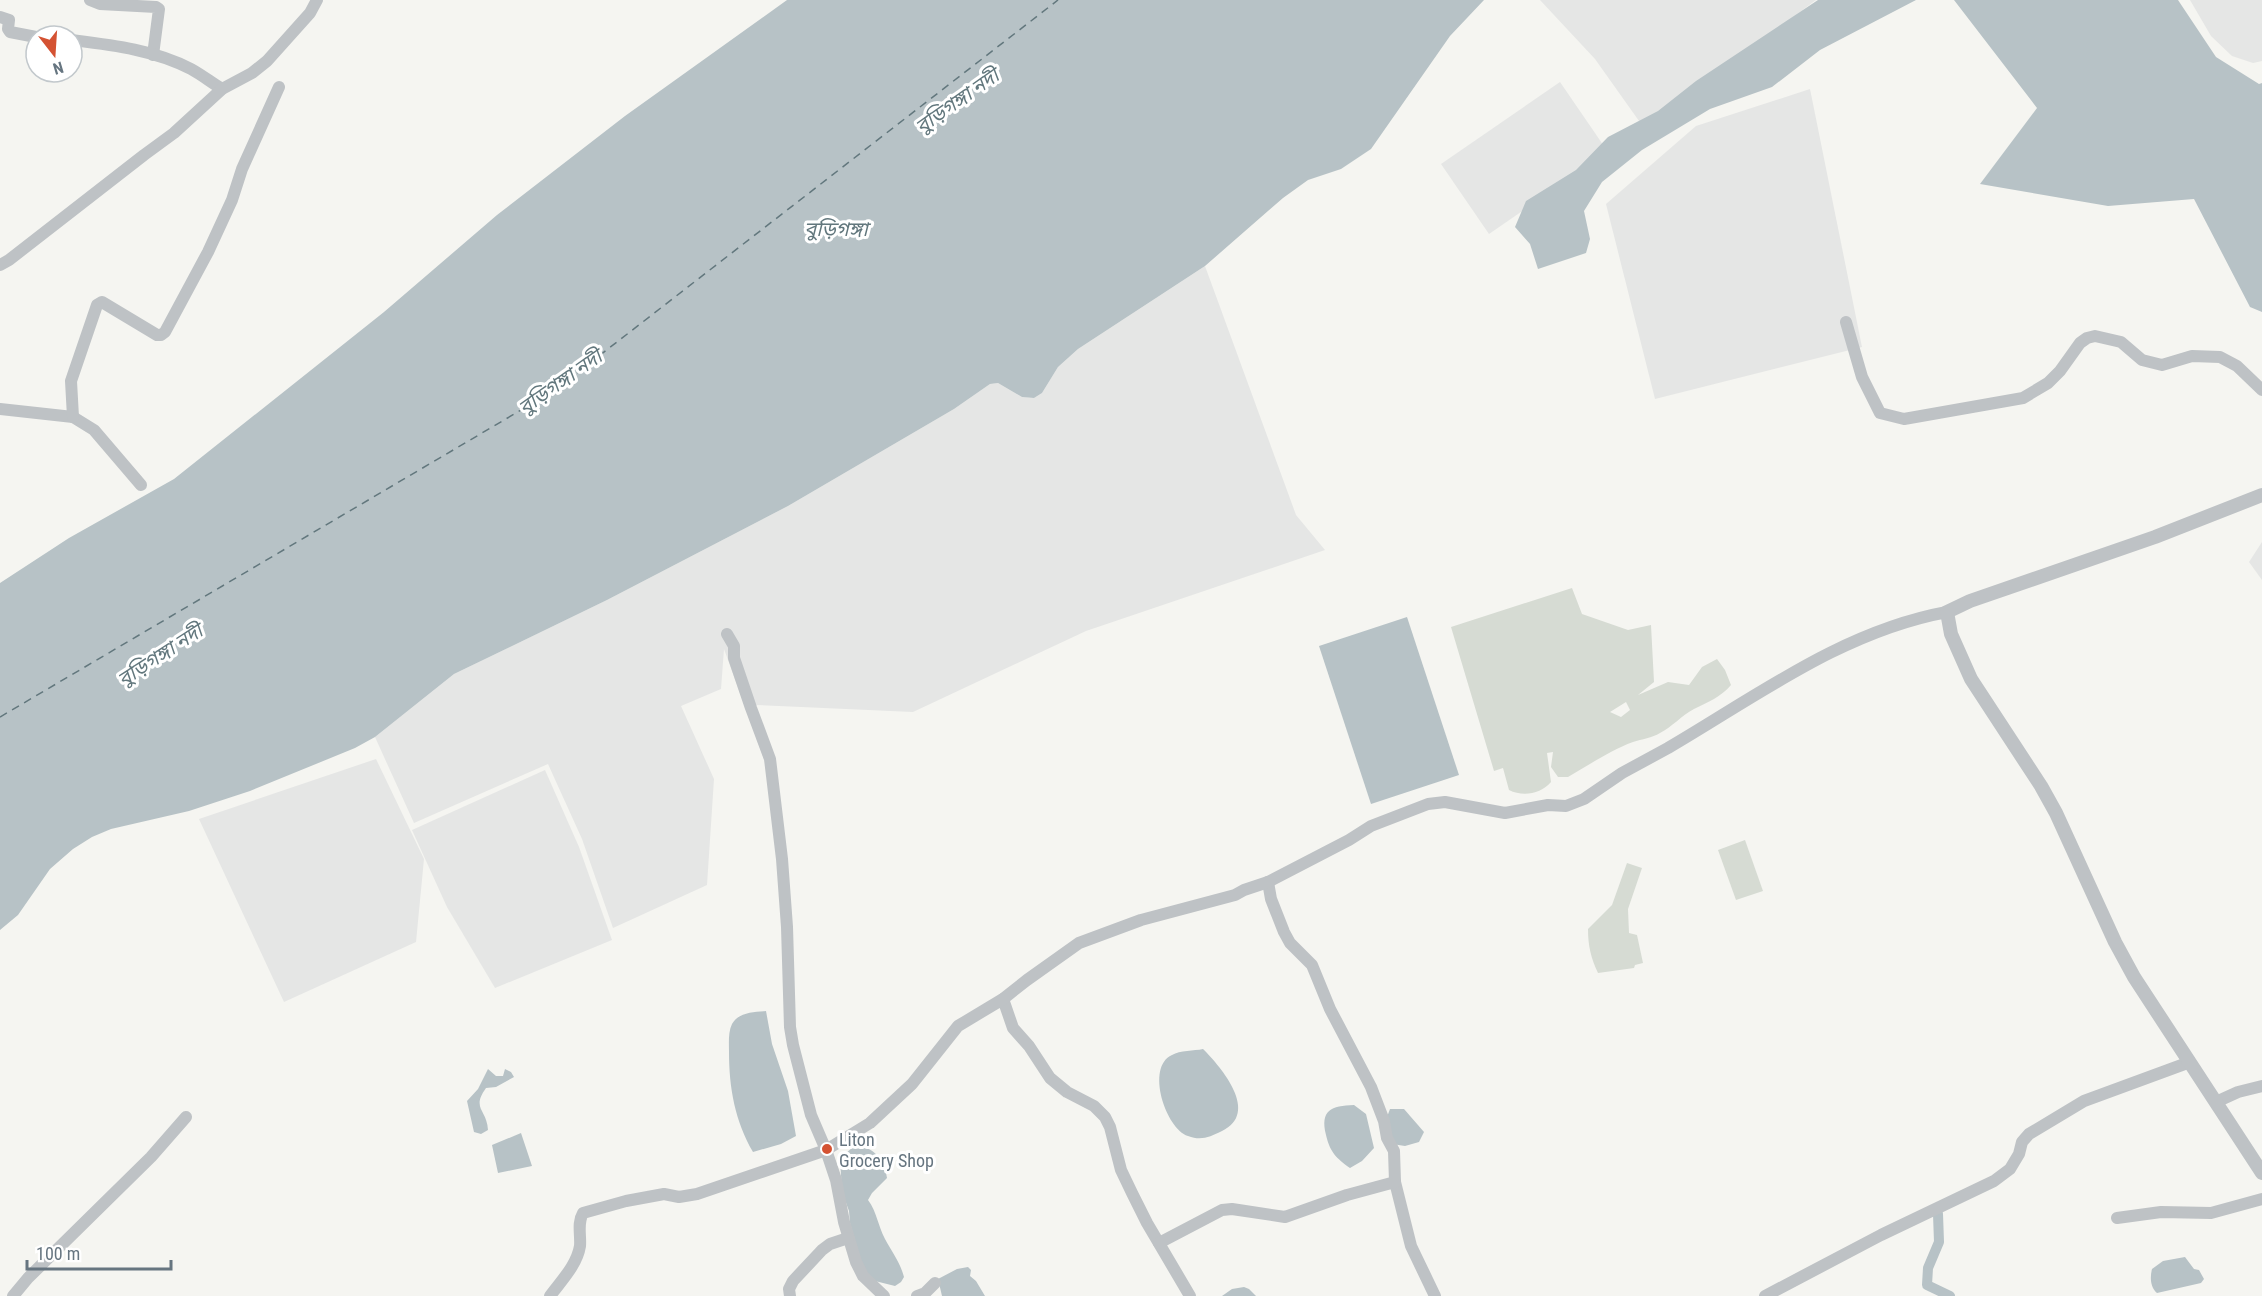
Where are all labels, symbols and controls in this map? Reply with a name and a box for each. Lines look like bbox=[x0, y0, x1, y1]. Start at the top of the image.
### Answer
north arrow bbox=[24, 24, 84, 84]
text: N bbox=[51, 57, 66, 78]
water label: বুড়িগঙ্গা নদী bbox=[911, 61, 1006, 139]
water label: বুড়িগঙ্গা bbox=[804, 217, 871, 241]
water label: বুড়িগঙ্গা নদী bbox=[514, 342, 609, 420]
water label: বুড়িগঙ্গা নদী bbox=[113, 617, 210, 691]
place label: Liton Grocery Shop bbox=[839, 1129, 934, 1171]
marker: Liton Grocery Shop bbox=[820, 1142, 834, 1156]
scale bar bbox=[27, 1233, 171, 1271]
text: 100 m bbox=[36, 1243, 80, 1264]

